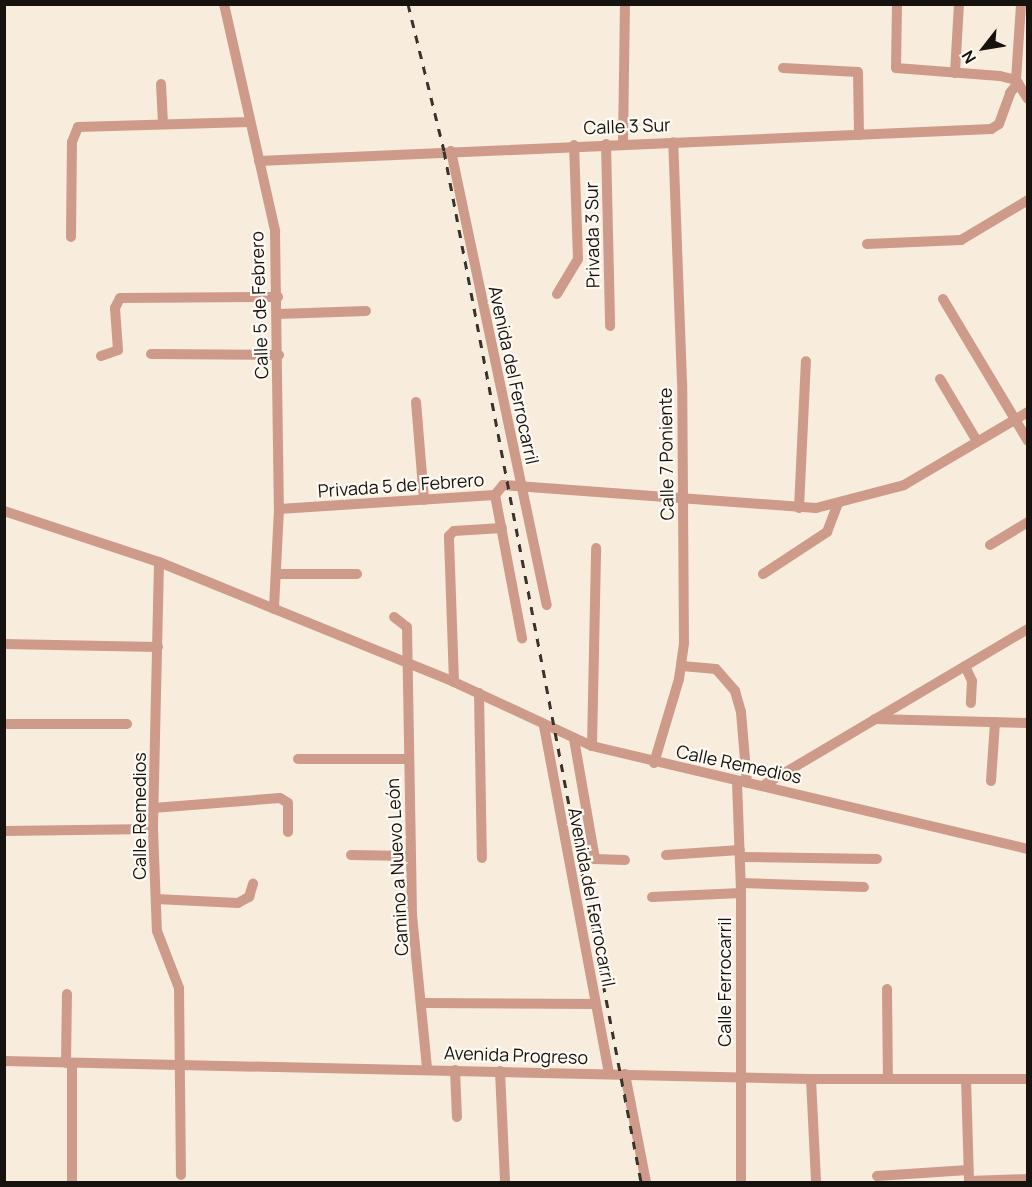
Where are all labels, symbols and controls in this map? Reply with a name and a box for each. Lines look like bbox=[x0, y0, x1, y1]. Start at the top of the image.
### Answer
north arrow bbox=[954, 18, 1014, 78]
text: N bbox=[956, 47, 981, 68]
street label: Calle 3 Sur bbox=[583, 114, 671, 138]
street label: Privada 3 Sur bbox=[580, 182, 604, 288]
street label: Calle 5 de Febrero bbox=[246, 231, 272, 379]
street label: Avenida del Ferrocarril bbox=[485, 284, 543, 466]
street label: Calle 7 Poniente bbox=[654, 387, 678, 521]
street label: Privada 5 de Febrero bbox=[317, 468, 485, 502]
street label: Calle Remedios bbox=[674, 740, 804, 788]
street label: Calle Remedios bbox=[128, 752, 150, 880]
street label: Camino a Nuevo León bbox=[382, 778, 412, 956]
street label: Avenida del Ferrocarril bbox=[564, 806, 620, 988]
street label: Calle Ferrocarril bbox=[713, 917, 735, 1047]
street label: Avenida Progreso bbox=[444, 1042, 588, 1068]

